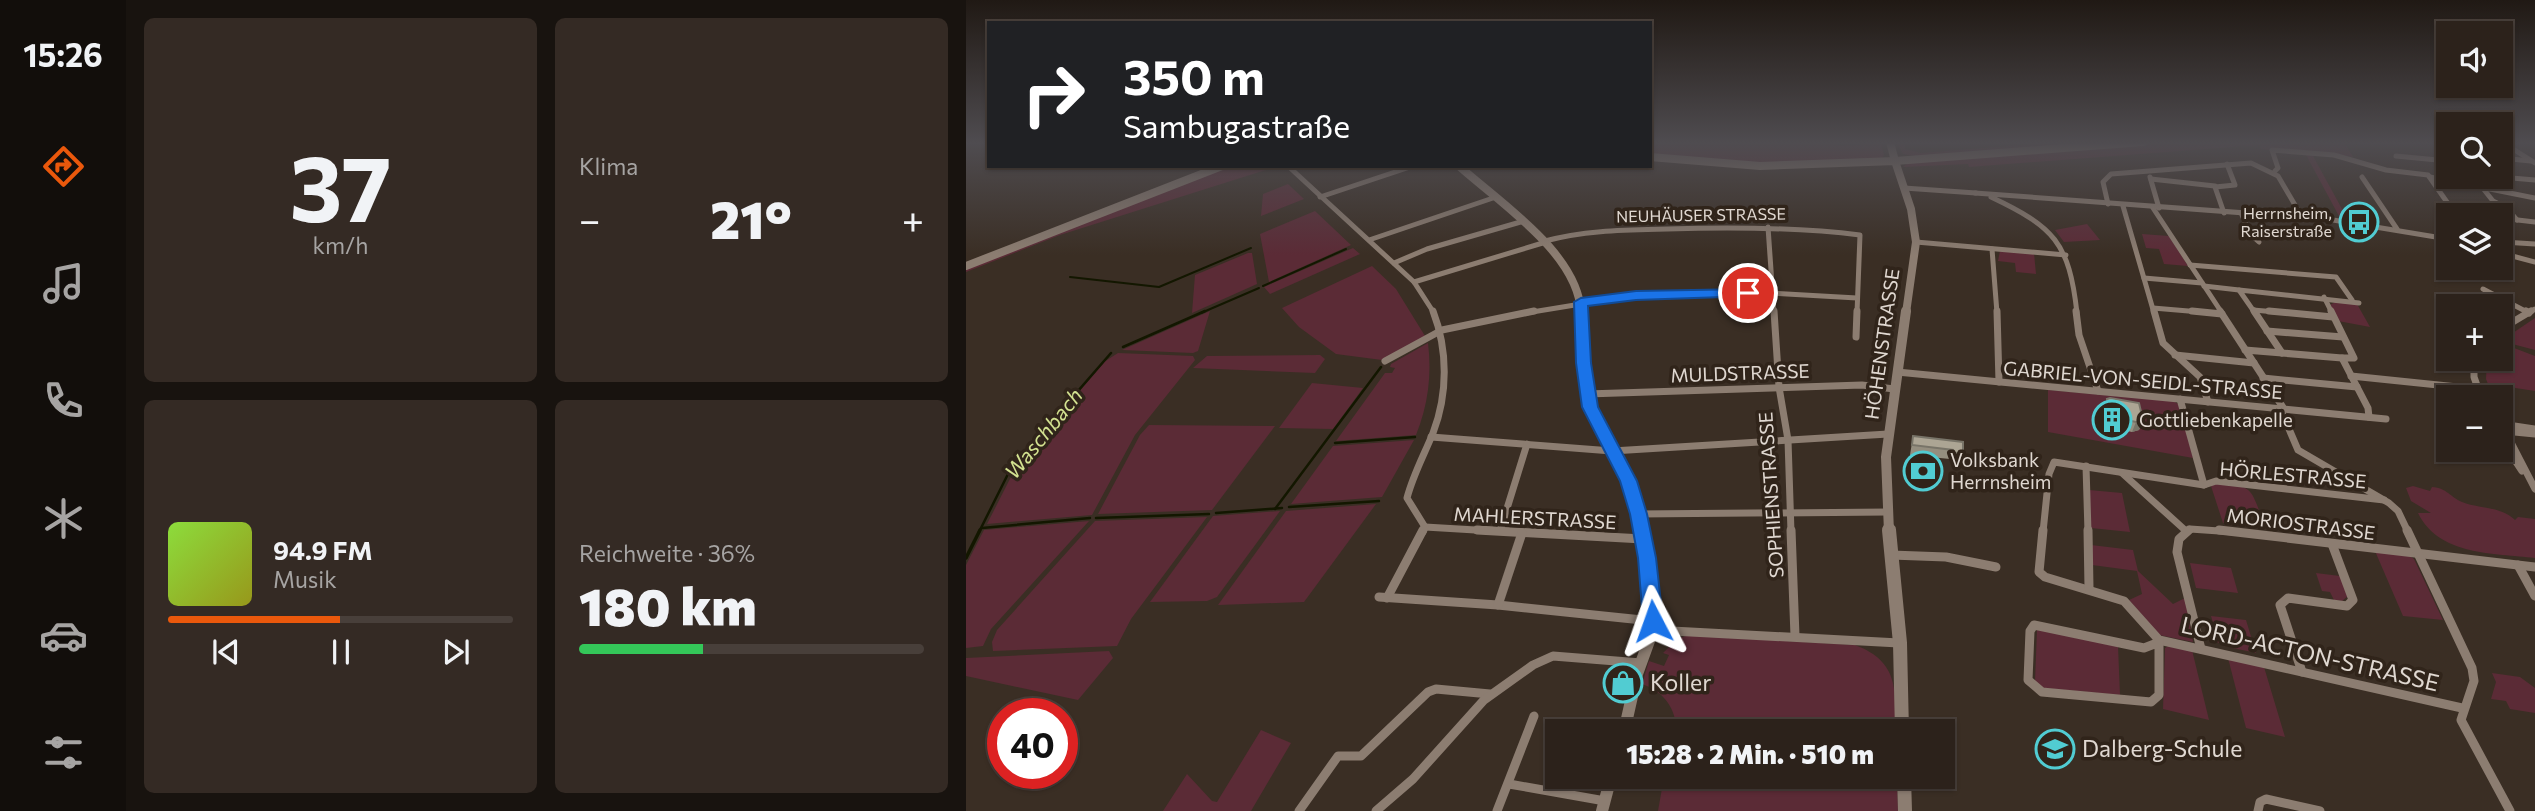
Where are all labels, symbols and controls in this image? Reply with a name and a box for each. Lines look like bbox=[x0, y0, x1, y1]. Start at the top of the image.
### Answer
map controls bbox=[2436, 21, 2513, 462]
button: sound bbox=[2436, 21, 2513, 98]
text: 15:26 bbox=[23, 34, 103, 74]
text: 350 m bbox=[1123, 45, 1265, 105]
icon: right bbox=[1008, 49, 1099, 140]
text: Sambugastraße bbox=[1123, 105, 1350, 145]
button: search bbox=[2436, 112, 2513, 189]
text: 37 bbox=[289, 129, 392, 241]
icon: directions bbox=[39, 142, 88, 191]
text: Klima bbox=[579, 152, 638, 180]
text: 21° bbox=[710, 186, 792, 250]
text: − bbox=[579, 195, 601, 242]
text: + bbox=[902, 195, 924, 242]
bus stop icon: Herrnsheim, Raiserstraße bbox=[2338, 201, 2380, 243]
place label: Herrnsheim, Raiserstraße bbox=[2240, 203, 2332, 240]
button: layers bbox=[2436, 203, 2513, 280]
street label: NEUHÄUSER STRASSE bbox=[1616, 204, 1786, 225]
text: km/h bbox=[313, 231, 368, 259]
icon: music bbox=[39, 259, 88, 308]
pin bbox=[1718, 263, 1778, 323]
street label: HÖHENSTRASSE bbox=[1860, 267, 1903, 421]
icon: arrive bbox=[1729, 274, 1767, 312]
button: + bbox=[2436, 294, 2513, 371]
street label: GABRIEL-VON-SEIDL-STRASSE bbox=[2002, 356, 2284, 403]
street label: MULDSTRASSE bbox=[1670, 359, 1810, 386]
icon: phone bbox=[39, 376, 88, 425]
water label: Waschbach bbox=[999, 383, 1087, 483]
button: − bbox=[2436, 385, 2513, 462]
building icon: Gottliebenkapelle bbox=[2091, 399, 2133, 441]
place label: Gottliebenkapelle bbox=[2139, 408, 2293, 431]
street label: SOPHIENSTRASSE bbox=[1753, 411, 1788, 579]
place label: Volksbank Herrnsheim bbox=[1950, 448, 2051, 493]
bank icon: Volksbank Herrnsheim bbox=[1902, 450, 1944, 492]
street label: HÖRLESTRASSE bbox=[2219, 457, 2367, 492]
icon: climate bbox=[39, 494, 88, 543]
street label: MAHLERSTRASSE bbox=[1453, 502, 1617, 533]
street label: MORIOSTRASSE bbox=[2226, 503, 2377, 544]
text: 94.9 FM bbox=[273, 534, 372, 565]
text: Reichweite · 36% bbox=[579, 539, 755, 567]
text: Musik bbox=[273, 565, 337, 593]
text: 180 km bbox=[579, 573, 757, 637]
position arrow bbox=[1616, 584, 1690, 658]
street label: LORD-ACTON-STRASSE bbox=[2179, 610, 2442, 696]
icon: car bbox=[39, 611, 88, 660]
icon: previous bbox=[207, 633, 245, 671]
icon: pause bbox=[322, 633, 360, 671]
icon: next bbox=[437, 633, 475, 671]
shop icon: Koller bbox=[1602, 662, 1644, 704]
place label: Koller bbox=[1650, 668, 1711, 696]
speed limit sign: 40 bbox=[987, 698, 1078, 789]
icon: filters bbox=[39, 728, 88, 777]
school or university icon: Dalberg-Schule bbox=[2034, 728, 2076, 770]
place label: Dalberg-Schule bbox=[2082, 734, 2242, 762]
text: 15:28 · 2 Min. · 510 m bbox=[1626, 738, 1874, 769]

